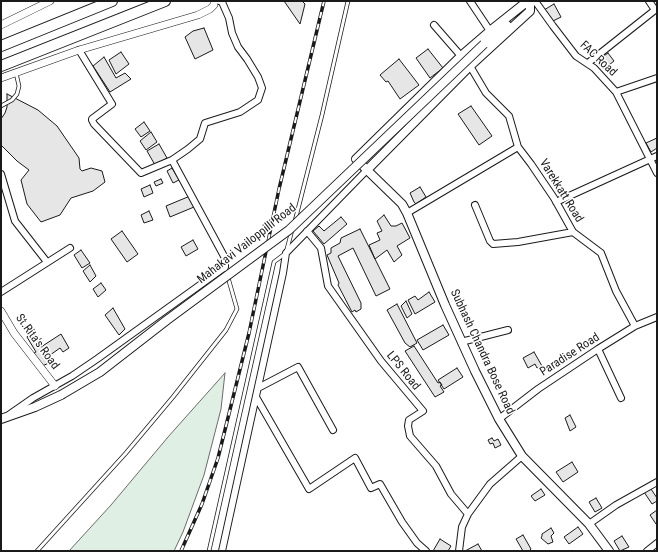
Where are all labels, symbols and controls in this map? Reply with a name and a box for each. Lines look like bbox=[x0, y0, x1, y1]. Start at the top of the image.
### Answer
street label: FAC Road bbox=[577, 38, 619, 80]
street label: Varekkatt Road bbox=[536, 157, 586, 225]
street label: Mahakavi Vailoppilli Road bbox=[195, 201, 299, 287]
street label: Subhash Chandra Bose Road bbox=[447, 287, 517, 417]
street label: St.Rita's Road bbox=[12, 312, 62, 372]
street label: Paradise Road bbox=[537, 330, 603, 380]
street label: LPS Road bbox=[383, 349, 423, 393]

